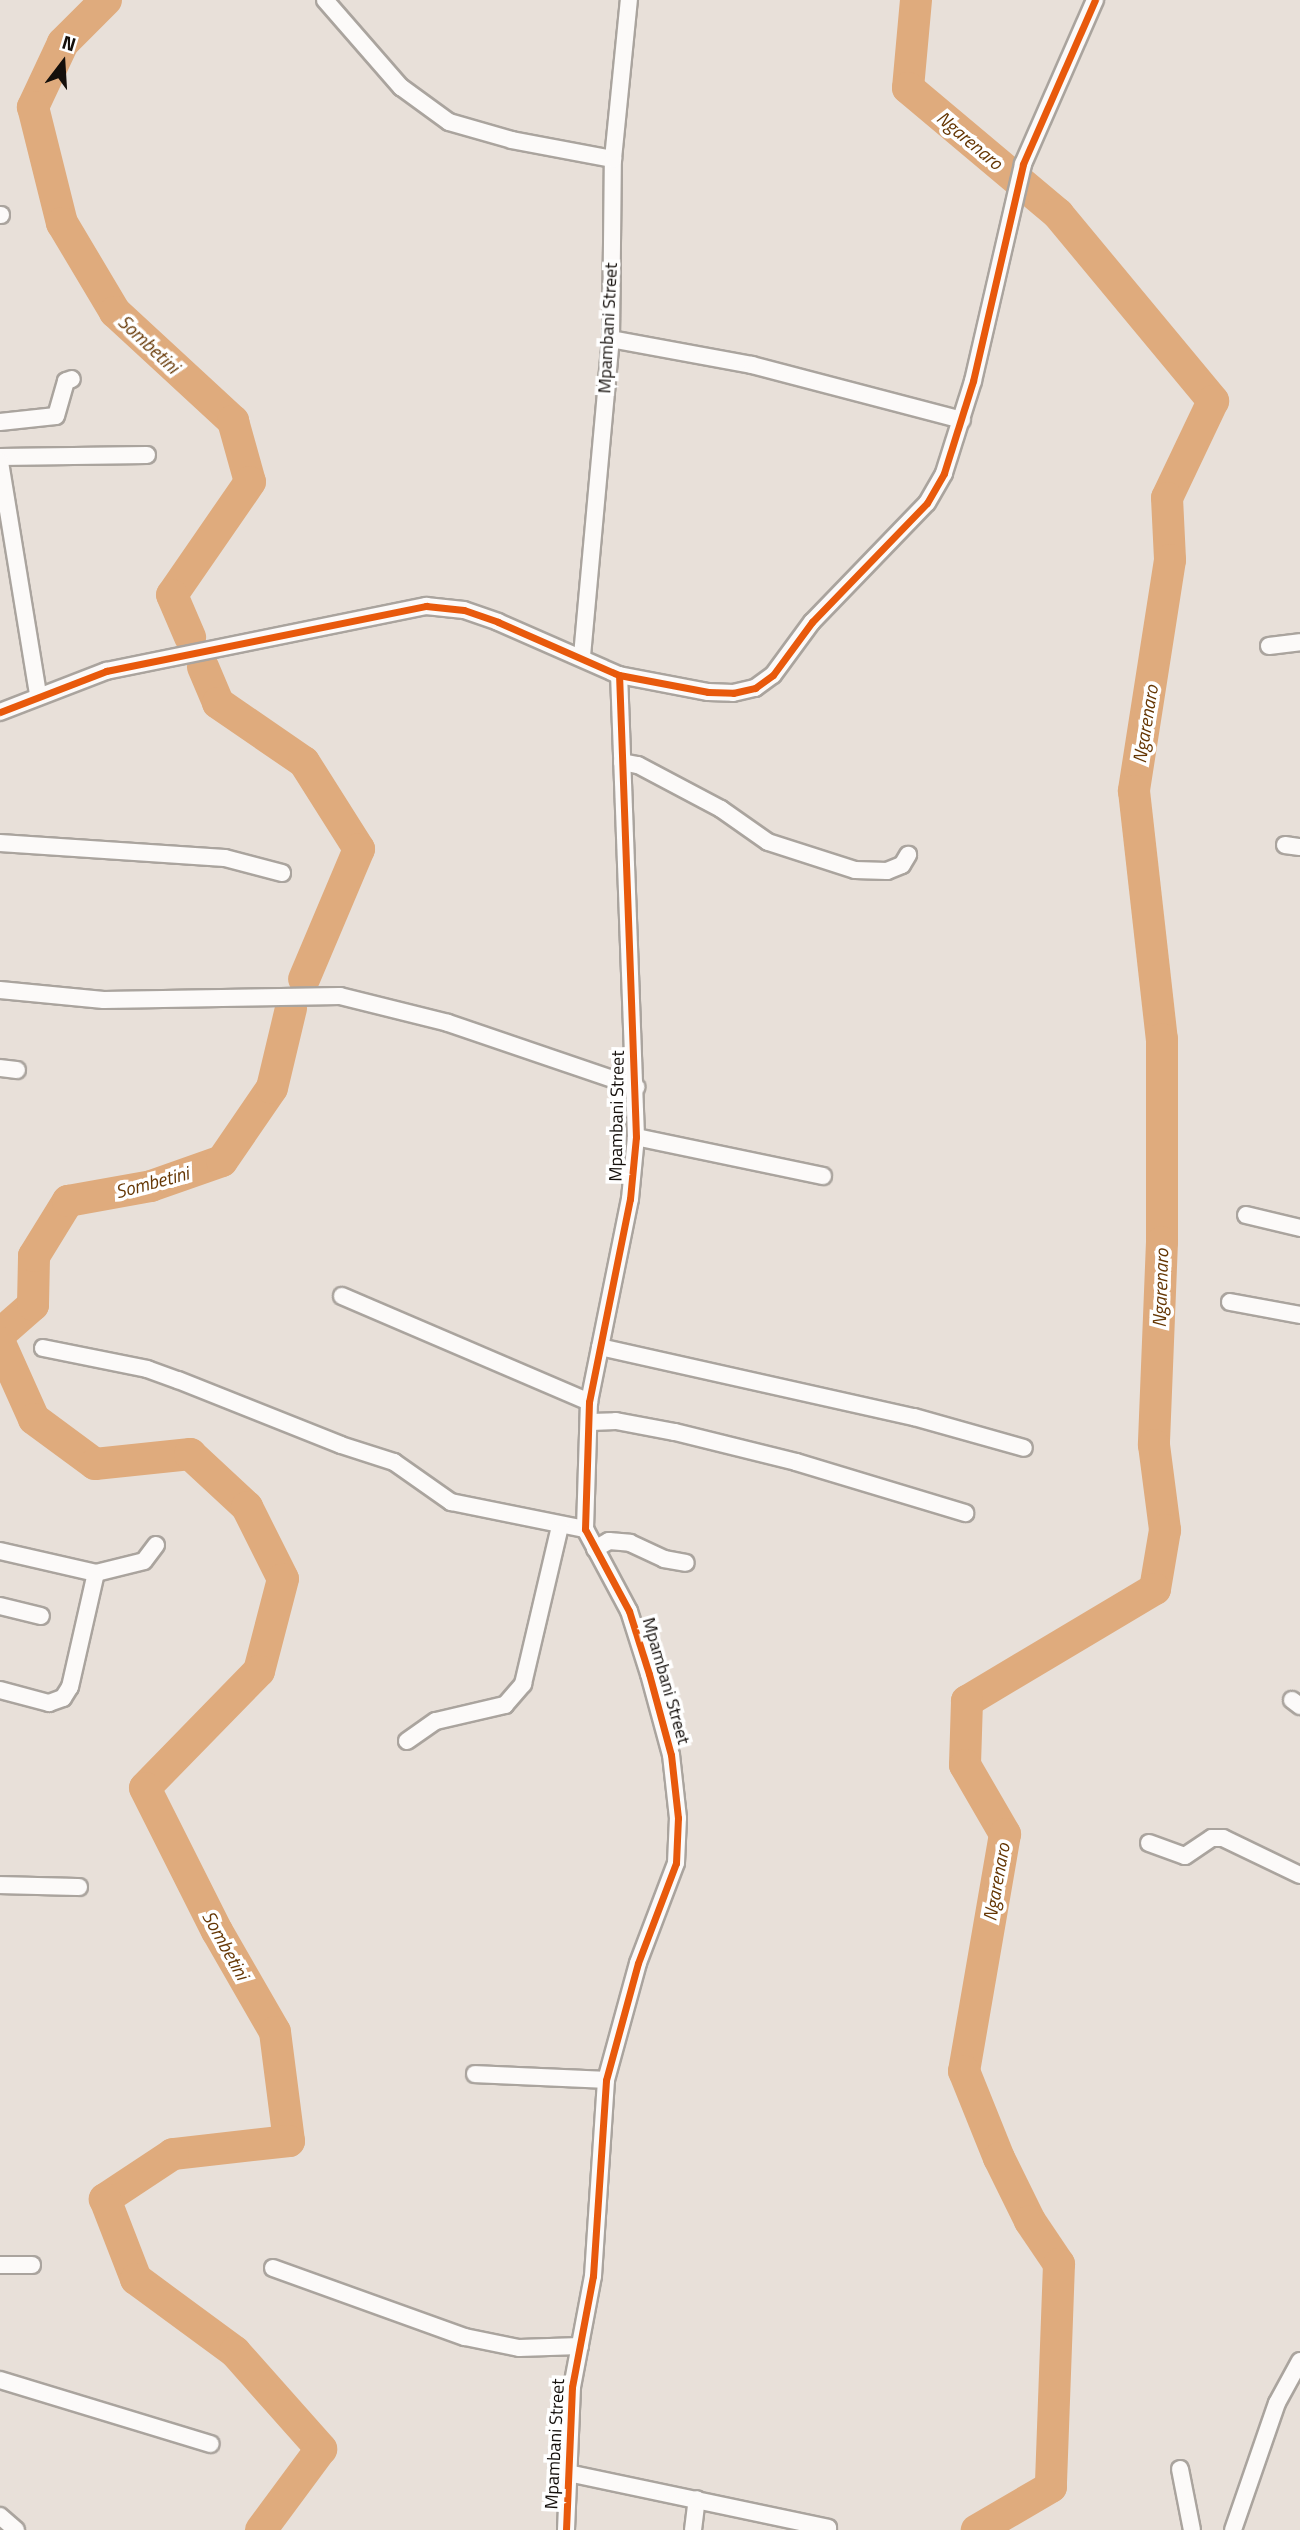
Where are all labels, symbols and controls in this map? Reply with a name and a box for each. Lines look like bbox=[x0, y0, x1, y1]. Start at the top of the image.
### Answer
text: N bbox=[59, 27, 80, 58]
north arrow bbox=[28, 28, 98, 98]
water label: Ngarenaro bbox=[932, 106, 1008, 174]
street label: Mpambani Street bbox=[594, 262, 622, 394]
water label: Sombetini bbox=[114, 310, 184, 378]
water label: Ngarenaro bbox=[1128, 683, 1162, 765]
street label: Mpambani Street bbox=[605, 1050, 629, 1182]
water label: Sombetini bbox=[113, 1161, 191, 1203]
water label: Ngarenaro bbox=[1147, 1248, 1173, 1328]
street label: Mpambani Street bbox=[638, 1615, 694, 1747]
water label: Ngarenaro bbox=[978, 1841, 1014, 1923]
water label: Sombetini bbox=[198, 1907, 254, 1983]
street label: Mpambani Street bbox=[541, 2378, 569, 2510]

